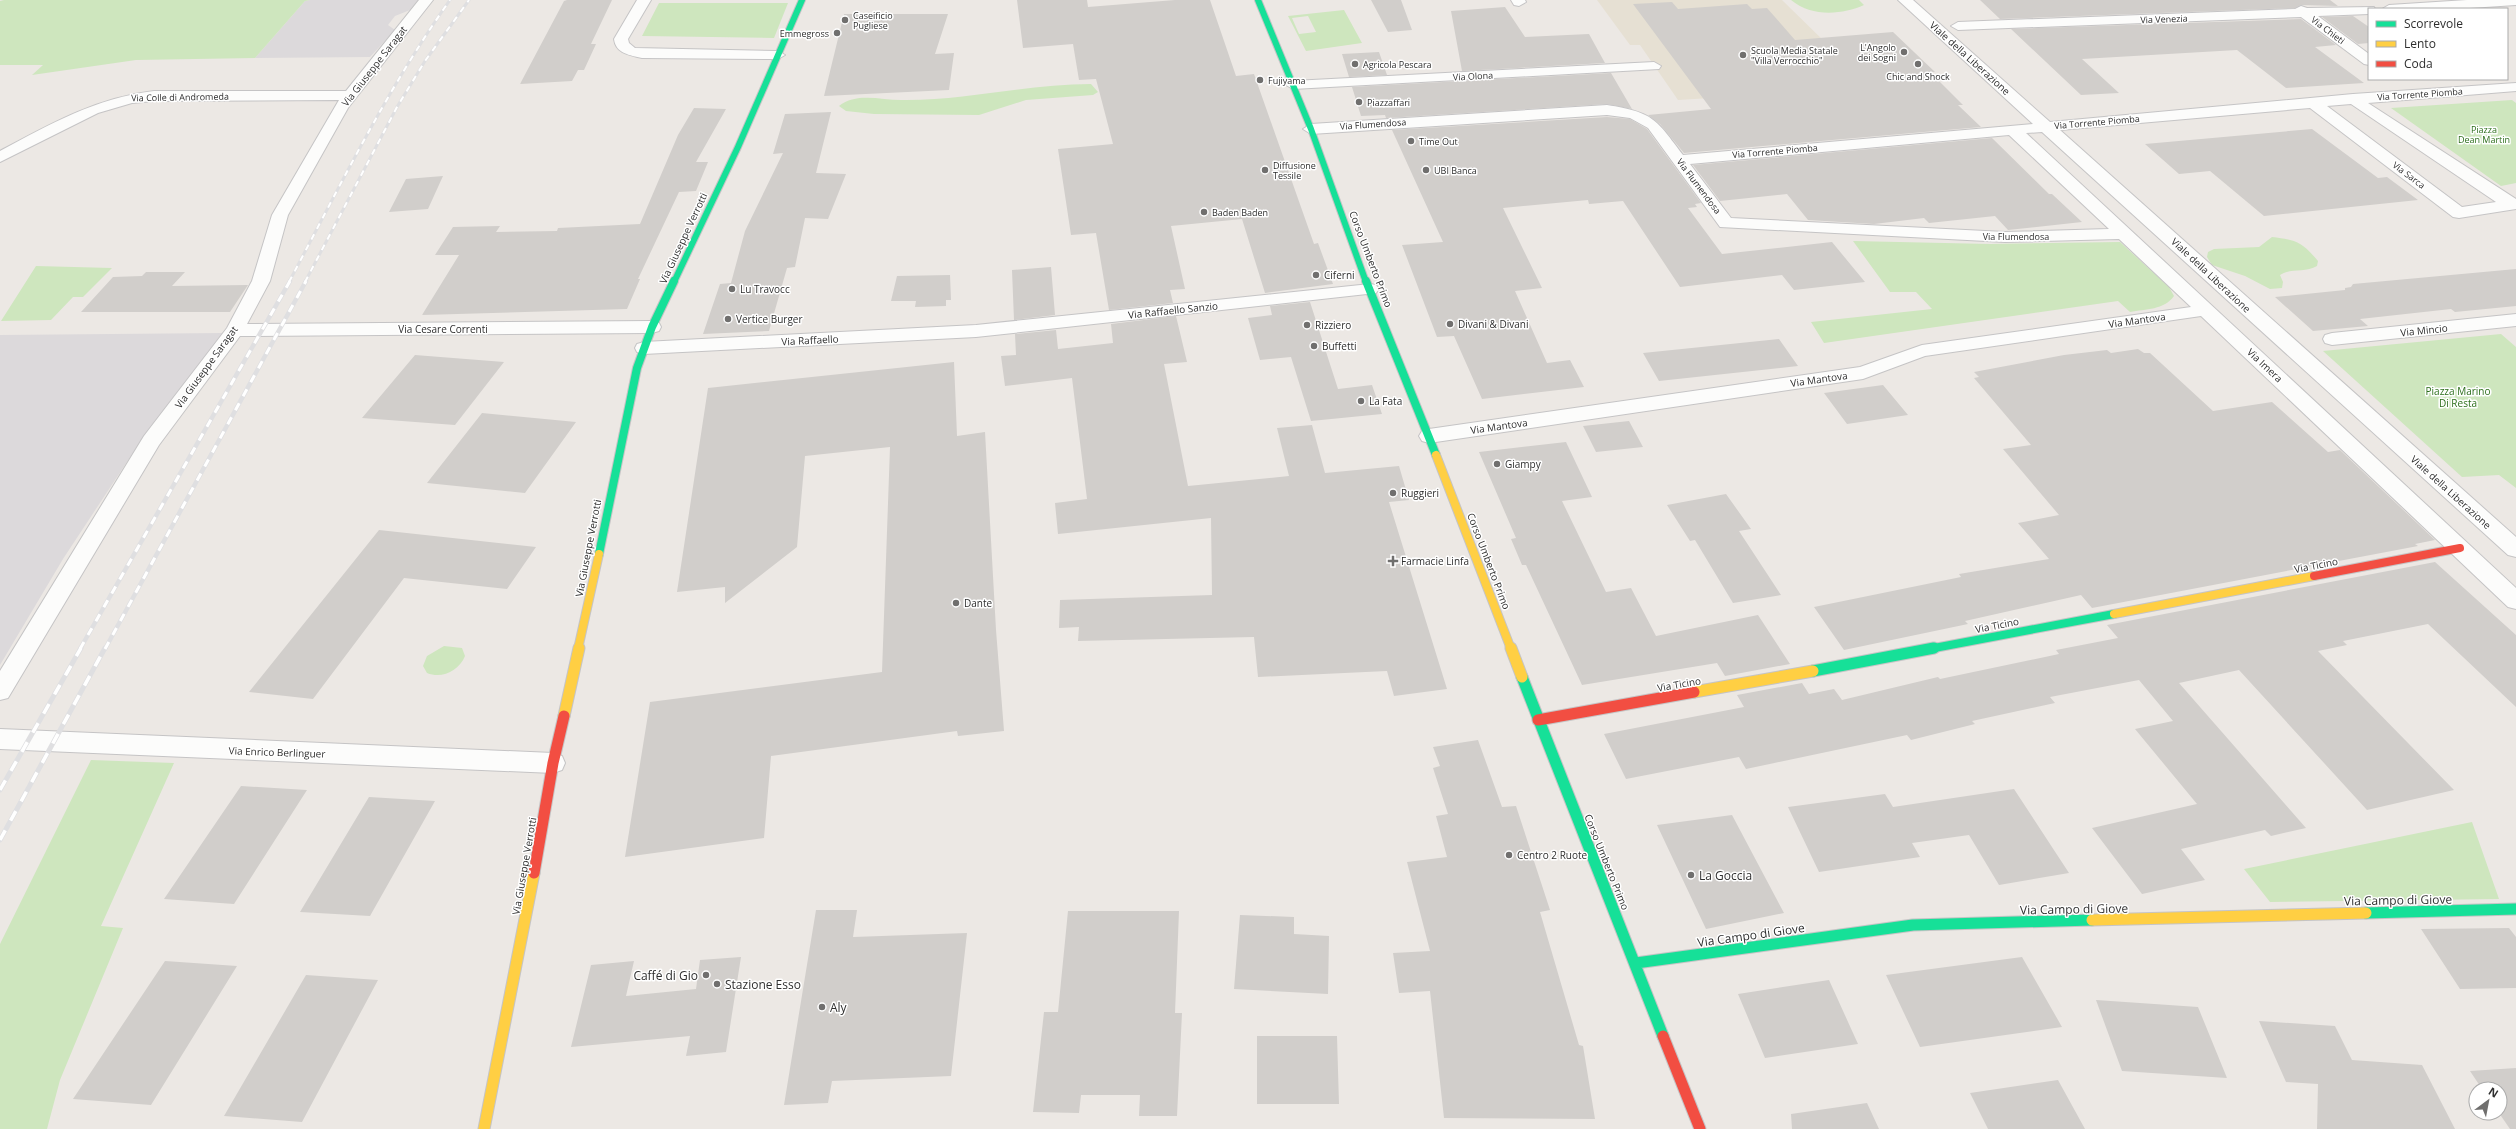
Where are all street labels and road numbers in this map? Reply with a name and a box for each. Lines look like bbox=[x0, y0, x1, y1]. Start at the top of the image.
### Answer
street label: Via Venezia bbox=[2140, 12, 2188, 26]
street label: Via Chieti bbox=[2309, 13, 2347, 47]
street label: Viale della Liberazione bbox=[1927, 18, 2014, 98]
street label: Via Giuseppe Saragat bbox=[338, 22, 410, 109]
street label: Via Olona bbox=[1453, 68, 1493, 84]
street label: Via Torrente Piomba bbox=[2377, 85, 2463, 103]
street label: Via Colle di Andromeda bbox=[131, 90, 229, 104]
street label: Via Torrente Piomba bbox=[2054, 112, 2140, 132]
street label: Via Flumendosa bbox=[1339, 115, 1407, 133]
street label: Via Torrente Piomba bbox=[1732, 141, 1818, 161]
street label: Via Flumendosa bbox=[1674, 156, 1724, 216]
street label: Via Sarca bbox=[2390, 158, 2428, 192]
street label: Via Giuseppe Verrotti bbox=[656, 190, 710, 286]
street label: Corso Umberto Primo bbox=[1346, 209, 1396, 309]
street label: Via Flumendosa bbox=[1983, 230, 2049, 243]
street label: Viale della Liberazione bbox=[2168, 234, 2254, 316]
street label: Via Raffaello Sanzio bbox=[1127, 298, 1219, 322]
street label: Via Mantova bbox=[2108, 309, 2166, 331]
street label: Via Mincio bbox=[2400, 321, 2448, 339]
street label: Via Cesare Correnti bbox=[398, 322, 488, 336]
street label: Via Giuseppe Saragat bbox=[171, 323, 241, 411]
street label: Via Raffaello bbox=[781, 332, 839, 348]
street label: Via Imera bbox=[2244, 345, 2286, 385]
street label: Via Mantova bbox=[1790, 368, 1848, 390]
street label: Via Mantova bbox=[1470, 415, 1528, 437]
street label: Viale della Liberazione bbox=[2408, 452, 2495, 532]
street label: Via Giuseppe Verrotti bbox=[572, 498, 604, 598]
street label: Corso Umberto Primo bbox=[1464, 511, 1514, 611]
street label: Via Ticino bbox=[2293, 554, 2339, 576]
street label: Via Ticino bbox=[1974, 614, 2020, 636]
street label: Via Ticino bbox=[1656, 673, 1702, 695]
street label: Via Enrico Berlinguer bbox=[228, 743, 326, 761]
street label: Corso Umberto Primo bbox=[1581, 812, 1633, 912]
street label: Via Giuseppe Verrotti bbox=[509, 816, 539, 916]
street label: Via Campo di Giove bbox=[2344, 891, 2452, 909]
street label: Via Campo di Giove bbox=[2020, 900, 2128, 918]
street label: Via Campo di Giove bbox=[1696, 919, 1806, 951]

